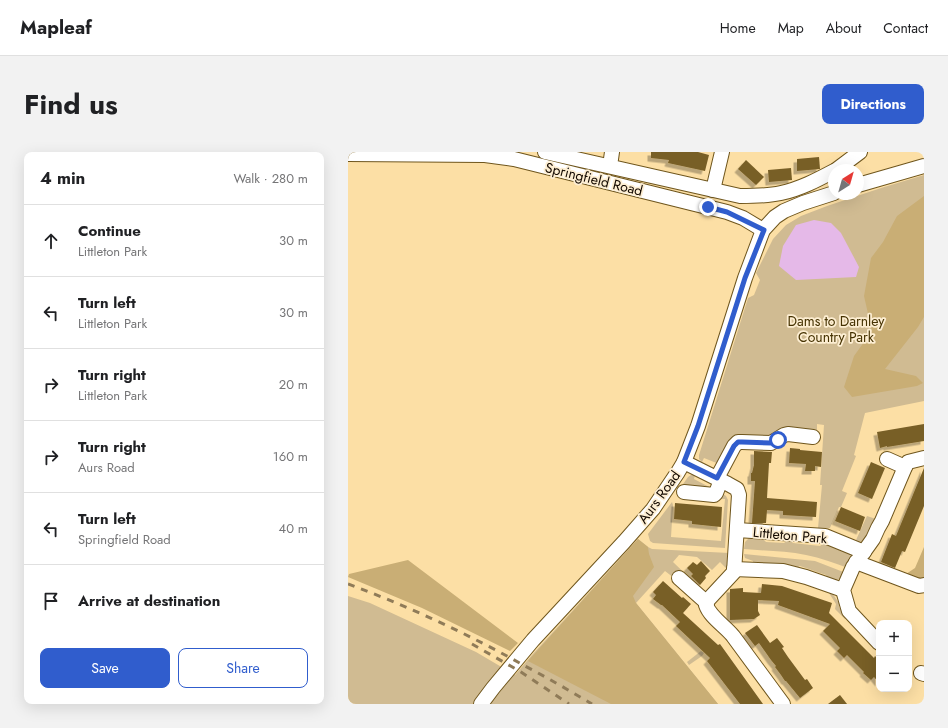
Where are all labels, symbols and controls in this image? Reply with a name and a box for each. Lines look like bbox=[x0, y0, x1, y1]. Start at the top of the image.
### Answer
text: Mapleaf bbox=[20, 14, 92, 41]
text: Home bbox=[720, 18, 756, 38]
text: Map bbox=[778, 18, 804, 38]
text: About bbox=[826, 18, 861, 38]
text: Contact bbox=[883, 18, 928, 38]
text: Find us bbox=[24, 84, 118, 125]
button: Directions bbox=[822, 84, 924, 124]
street label: Springfield Road bbox=[543, 157, 645, 201]
north arrow bbox=[828, 164, 864, 200]
text: 4 min bbox=[40, 166, 85, 190]
text: Walk · 280 m bbox=[233, 169, 308, 188]
route end bbox=[699, 198, 717, 216]
text: Continue bbox=[78, 220, 141, 242]
icon: ahead bbox=[40, 230, 62, 252]
text: 30 m bbox=[279, 231, 308, 250]
text: Littleton Park bbox=[78, 242, 147, 261]
text: Turn left bbox=[78, 292, 136, 314]
icon: left bbox=[40, 302, 62, 324]
text: 30 m bbox=[279, 303, 308, 322]
park label: Dams to Darnley Country Park bbox=[787, 311, 885, 347]
text: Littleton Park bbox=[78, 314, 147, 333]
text: Turn right bbox=[78, 364, 146, 386]
icon: right bbox=[40, 374, 62, 396]
text: 20 m bbox=[279, 375, 308, 394]
text: Littleton Park bbox=[78, 386, 147, 405]
route start bbox=[769, 431, 787, 449]
text: Turn right bbox=[78, 436, 146, 458]
icon: right bbox=[40, 446, 62, 468]
text: 160 m bbox=[273, 447, 308, 466]
text: Aurs Road bbox=[78, 458, 135, 477]
street label: Aurs Road bbox=[633, 466, 685, 528]
text: Turn left bbox=[78, 508, 136, 530]
icon: left bbox=[40, 518, 62, 540]
text: 40 m bbox=[279, 519, 308, 538]
street label: Littleton Park bbox=[752, 522, 829, 548]
text: Springfield Road bbox=[78, 530, 171, 549]
icon: arrive bbox=[40, 590, 62, 612]
text: Arrive at destination bbox=[78, 590, 220, 612]
map controls bbox=[876, 620, 912, 692]
button: + bbox=[876, 620, 912, 656]
button: Save bbox=[40, 648, 170, 688]
button: Share bbox=[178, 648, 308, 688]
button: − bbox=[876, 656, 912, 692]

